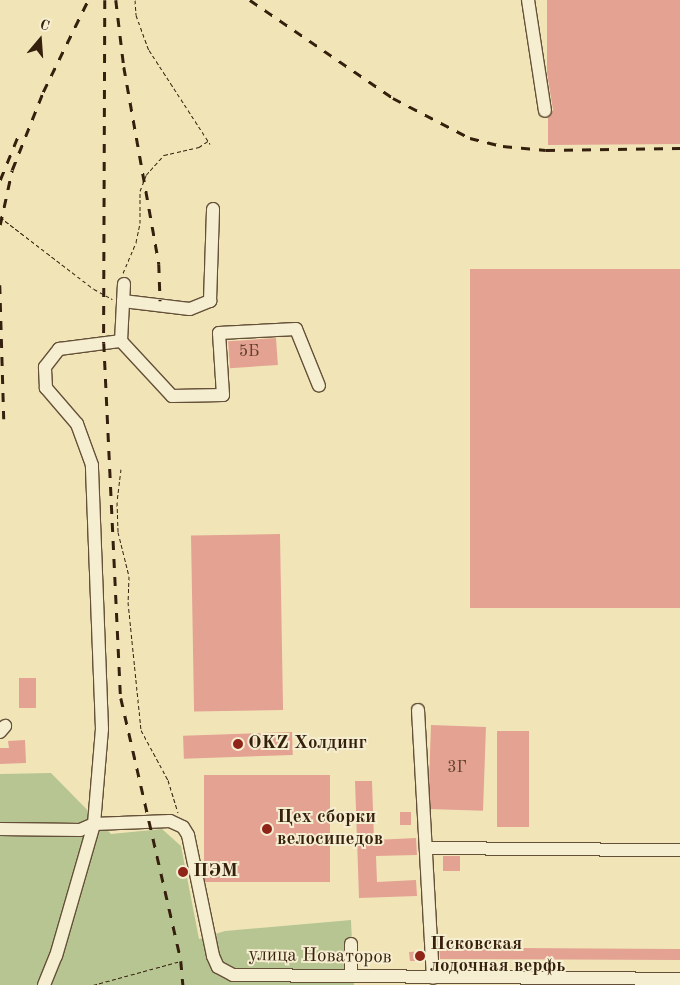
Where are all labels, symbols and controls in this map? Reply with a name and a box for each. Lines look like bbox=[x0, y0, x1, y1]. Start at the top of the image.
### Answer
north arrow bbox=[15, 15, 65, 65]
text: С bbox=[38, 18, 51, 34]
house number: 5Б bbox=[239, 342, 259, 362]
place label: OKZ Холдинг bbox=[248, 733, 367, 755]
marker: OKZ Холдинг bbox=[232, 738, 244, 750]
house number: 3Г bbox=[447, 758, 467, 778]
place label: Цех сборки велосипедов bbox=[277, 807, 383, 851]
marker: Цех сборки велосипедов bbox=[261, 823, 273, 835]
place label: ПЭМ bbox=[193, 861, 238, 883]
marker: ПЭМ bbox=[177, 866, 189, 878]
place label: Псковская лодочная верфь bbox=[430, 934, 566, 978]
street label: улица Новаторов bbox=[248, 944, 392, 970]
marker: Псковская лодочная верфь bbox=[414, 950, 426, 962]

